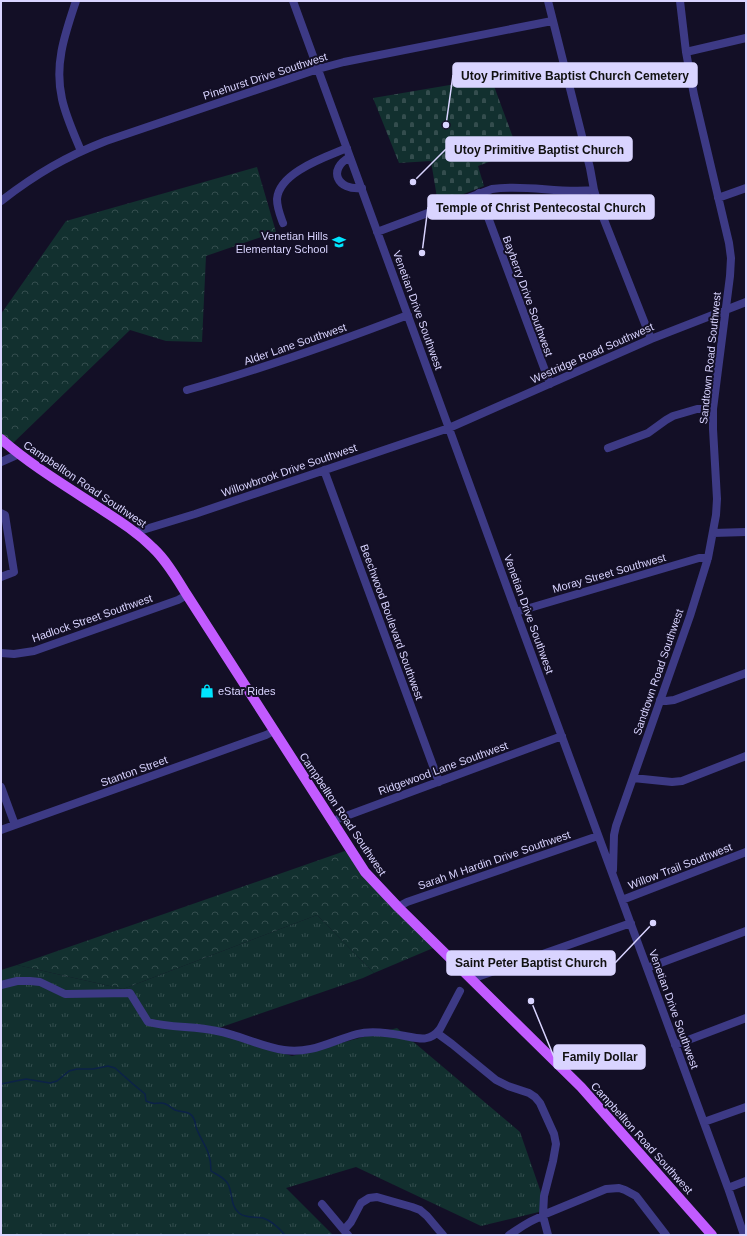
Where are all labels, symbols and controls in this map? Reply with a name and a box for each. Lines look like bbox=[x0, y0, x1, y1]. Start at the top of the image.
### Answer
street label: Pinehurst Drive Southwest bbox=[202, 50, 328, 102]
callout: Utoy Primitive Baptist Church Cemetery bbox=[453, 63, 697, 87]
text: Utoy Primitive Baptist Church Cemetery bbox=[461, 69, 689, 83]
callout: Utoy Primitive Baptist Church bbox=[446, 137, 632, 161]
text: Utoy Primitive Baptist Church bbox=[454, 143, 624, 157]
callout: Temple of Christ Pentecostal Church bbox=[428, 195, 654, 219]
text: Temple of Christ Pentecostal Church bbox=[436, 201, 646, 215]
place label: Venetian Hills Elementary School bbox=[236, 230, 328, 255]
school or university icon: Venetian Hills Elementary School bbox=[331, 234, 347, 250]
street label: Bayberry Drive Southwest bbox=[501, 234, 555, 358]
street label: Venetian Drive Southwest bbox=[391, 249, 445, 371]
street label: Sandtown Road Southwest bbox=[697, 291, 723, 425]
street label: Westridge Road Southwest bbox=[529, 320, 655, 386]
street label: Alder Lane Southwest bbox=[242, 321, 348, 367]
street label: Campbellton Road Southwest bbox=[21, 438, 149, 530]
street label: Willowbrook Drive Southwest bbox=[220, 441, 358, 499]
street label: Beechwood Boulevard Southwest bbox=[358, 543, 426, 701]
street label: Moray Street Southwest bbox=[551, 551, 667, 595]
street label: Venetian Drive Southwest bbox=[502, 553, 556, 675]
street label: Hadlock Street Southwest bbox=[30, 592, 154, 644]
street label: Sandtown Road Southwest bbox=[631, 607, 685, 737]
shop icon: eStar Rides bbox=[199, 683, 215, 699]
place label: eStar Rides bbox=[218, 685, 276, 697]
street label: Ridgewood Lane Southwest bbox=[377, 739, 509, 797]
street label: Campbellton Road Southwest bbox=[297, 750, 389, 878]
street label: Stanton Street bbox=[99, 753, 169, 789]
street label: Sarah M Hardin Drive Southwest bbox=[416, 828, 572, 892]
street label: Willow Trail Southwest bbox=[626, 841, 734, 891]
street label: Venetian Drive Southwest bbox=[647, 948, 701, 1070]
callout: Saint Peter Baptist Church bbox=[447, 951, 615, 975]
text: Saint Peter Baptist Church bbox=[455, 956, 607, 970]
callout: Family Dollar bbox=[554, 1045, 645, 1069]
text: Family Dollar bbox=[562, 1050, 638, 1064]
street label: Campbellton Road Southwest bbox=[589, 1080, 695, 1196]

